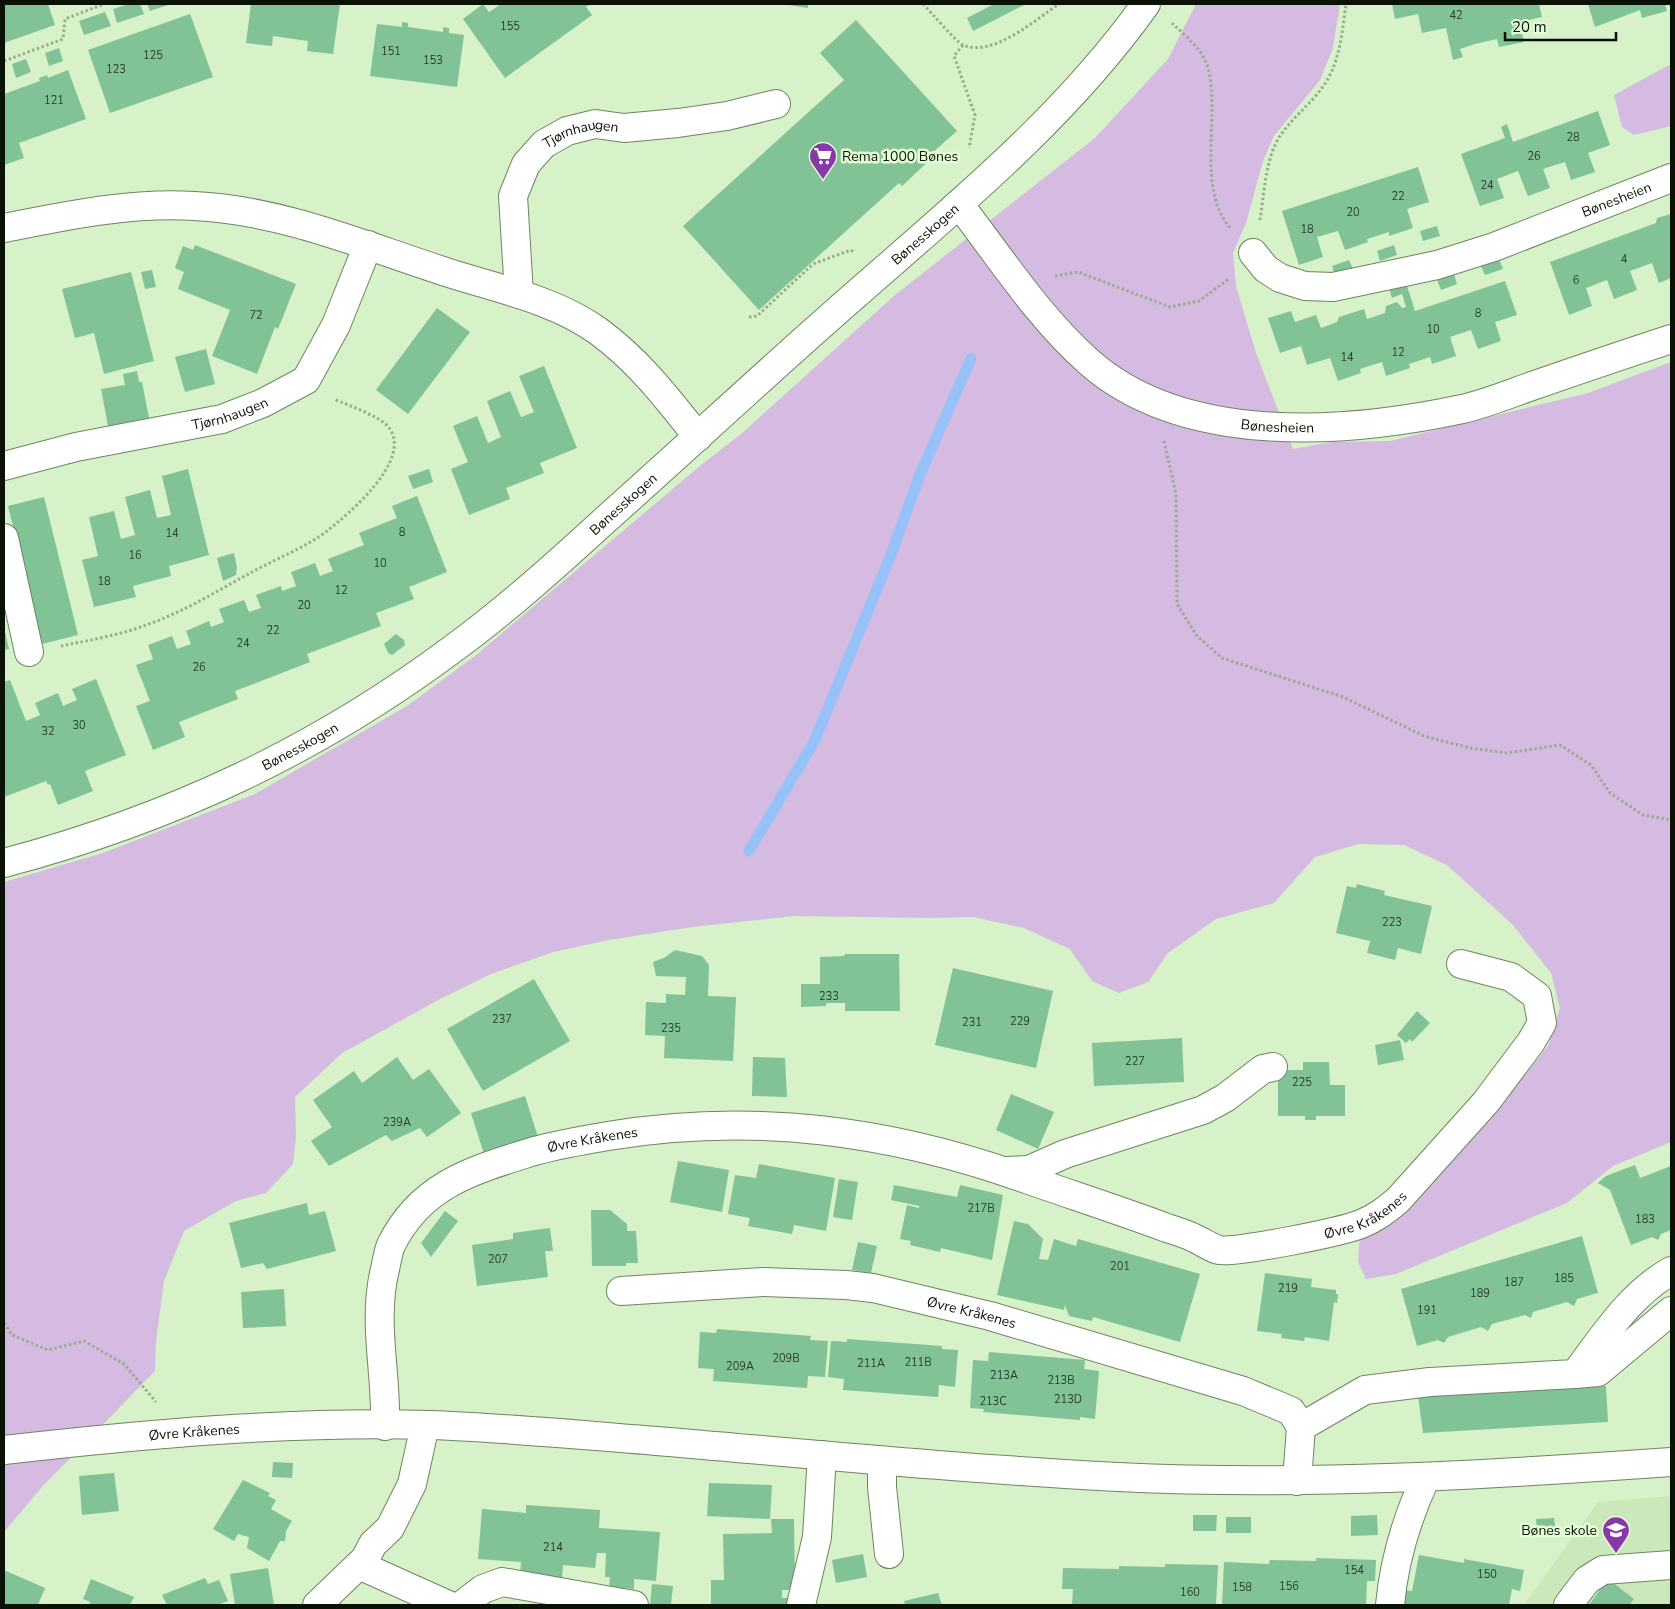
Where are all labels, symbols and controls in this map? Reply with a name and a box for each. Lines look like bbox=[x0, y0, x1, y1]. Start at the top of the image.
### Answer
house number: 42 bbox=[1449, 8, 1463, 23]
scale bar bbox=[1505, 10, 1616, 42]
text: 20 m bbox=[1512, 17, 1547, 37]
house number: 155 bbox=[500, 19, 520, 34]
house number: 151 bbox=[381, 44, 401, 59]
house number: 125 bbox=[143, 48, 163, 63]
house number: 153 bbox=[423, 53, 443, 68]
house number: 123 bbox=[106, 62, 126, 77]
house number: 121 bbox=[44, 93, 64, 108]
street label: Tjørnhaugen bbox=[539, 115, 620, 153]
house number: 28 bbox=[1566, 130, 1580, 145]
supermarket icon: Rema 1000 Bønes bbox=[808, 141, 838, 180]
place label: Rema 1000 Bønes bbox=[842, 147, 959, 166]
house number: 26 bbox=[1527, 149, 1541, 164]
house number: 24 bbox=[1480, 178, 1494, 193]
street label: Bønesheien bbox=[1579, 178, 1654, 222]
house number: 22 bbox=[1391, 189, 1405, 204]
street label: Bønesskogen bbox=[887, 199, 963, 269]
house number: 20 bbox=[1346, 205, 1360, 220]
house number: 18 bbox=[1300, 222, 1314, 237]
house number: 4 bbox=[1621, 252, 1628, 267]
house number: 6 bbox=[1573, 273, 1580, 288]
house number: 8 bbox=[1475, 306, 1482, 321]
house number: 72 bbox=[249, 308, 263, 323]
house number: 10 bbox=[1426, 322, 1440, 337]
house number: 12 bbox=[1391, 345, 1405, 360]
house number: 14 bbox=[1340, 350, 1354, 365]
street label: Tjørnhaugen bbox=[190, 393, 272, 435]
street label: Bønesheien bbox=[1240, 415, 1314, 437]
street label: Bønesskogen bbox=[586, 469, 661, 540]
house number: 8 bbox=[399, 525, 406, 540]
house number: 14 bbox=[165, 526, 179, 541]
house number: 16 bbox=[128, 548, 142, 563]
house number: 10 bbox=[373, 556, 387, 571]
house number: 18 bbox=[97, 574, 111, 589]
house number: 12 bbox=[334, 583, 348, 598]
house number: 20 bbox=[297, 598, 311, 613]
house number: 22 bbox=[266, 623, 280, 638]
house number: 24 bbox=[236, 636, 250, 651]
house number: 26 bbox=[192, 660, 206, 675]
house number: 30 bbox=[72, 718, 86, 733]
street label: Bønesskogen bbox=[259, 718, 342, 775]
house number: 32 bbox=[41, 724, 55, 739]
house number: 223 bbox=[1382, 915, 1402, 930]
house number: 233 bbox=[819, 989, 839, 1004]
house number: 237 bbox=[492, 1012, 512, 1027]
house number: 229 bbox=[1010, 1014, 1030, 1029]
house number: 231 bbox=[962, 1015, 982, 1030]
house number: 235 bbox=[661, 1021, 681, 1036]
house number: 227 bbox=[1125, 1054, 1145, 1069]
house number: 225 bbox=[1292, 1075, 1312, 1090]
house number: 239A bbox=[383, 1115, 411, 1130]
street label: Øvre Kråkenes bbox=[545, 1123, 639, 1157]
street label: Øvre Kråkenes bbox=[1322, 1187, 1412, 1244]
house number: 217B bbox=[967, 1201, 995, 1216]
house number: 183 bbox=[1635, 1212, 1655, 1227]
house number: 207 bbox=[488, 1252, 508, 1267]
house number: 201 bbox=[1110, 1259, 1130, 1274]
house number: 185 bbox=[1554, 1271, 1574, 1286]
house number: 187 bbox=[1504, 1275, 1524, 1290]
house number: 219 bbox=[1278, 1281, 1298, 1296]
house number: 189 bbox=[1470, 1286, 1490, 1301]
street label: Øvre Kråkenes bbox=[925, 1292, 1019, 1333]
house number: 191 bbox=[1417, 1303, 1437, 1318]
house number: 209B bbox=[772, 1351, 800, 1366]
house number: 211B bbox=[904, 1355, 932, 1370]
house number: 211A bbox=[857, 1356, 885, 1371]
house number: 209A bbox=[726, 1359, 754, 1374]
house number: 213A bbox=[990, 1368, 1018, 1383]
house number: 213B bbox=[1047, 1373, 1075, 1388]
house number: 213D bbox=[1054, 1392, 1082, 1407]
house number: 213C bbox=[979, 1394, 1007, 1409]
street label: Øvre Kråkenes bbox=[148, 1420, 241, 1445]
school or university icon: Bønes skole bbox=[1601, 1515, 1631, 1554]
place label: Bønes skole bbox=[1521, 1521, 1597, 1540]
house number: 214 bbox=[543, 1540, 563, 1555]
house number: 154 bbox=[1344, 1563, 1364, 1578]
house number: 150 bbox=[1477, 1567, 1497, 1582]
house number: 156 bbox=[1279, 1579, 1299, 1594]
house number: 158 bbox=[1232, 1580, 1252, 1595]
house number: 160 bbox=[1180, 1585, 1200, 1600]

